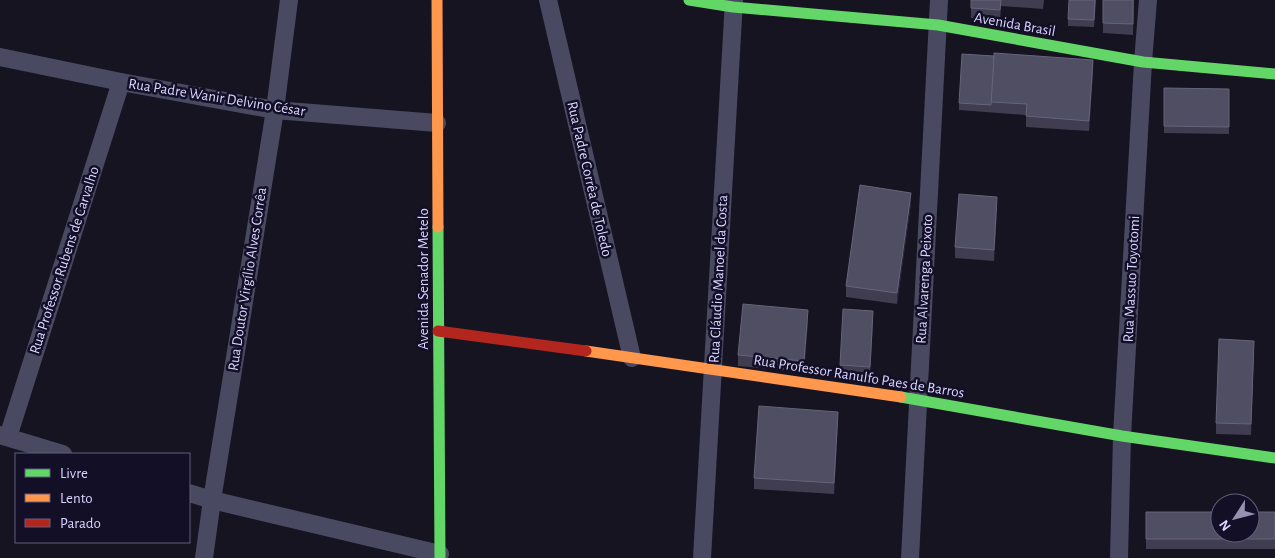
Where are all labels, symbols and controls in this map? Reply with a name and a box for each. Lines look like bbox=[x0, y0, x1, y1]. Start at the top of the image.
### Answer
street label: Avenida Brasil bbox=[973, 10, 1057, 39]
street label: Rua Padre Wanir Delvino César bbox=[127, 76, 307, 119]
street label: Rua Padre Corrêa de Toledo bbox=[564, 100, 615, 258]
street label: Rua Professor Rubens de Carvalho bbox=[27, 165, 102, 356]
street label: Rua Doutor Virgílio Alves Corrêa bbox=[226, 186, 269, 372]
street label: Rua Cláudio Manoel da Costa bbox=[707, 195, 730, 363]
street label: Avenida Senador Metelo bbox=[416, 208, 431, 350]
street label: Rua Alvarenga Peixoto bbox=[914, 214, 935, 344]
street label: Rua Massuo Toyotomi bbox=[1121, 215, 1142, 343]
street label: Rua Professor Ranulfo Paes de Barros bbox=[752, 352, 965, 401]
legend bbox=[15, 453, 190, 543]
text: Livre bbox=[60, 466, 88, 481]
text: Lento bbox=[60, 491, 93, 506]
north arrow bbox=[1210, 493, 1260, 543]
text: Parado bbox=[60, 516, 101, 531]
text: N bbox=[1217, 517, 1234, 533]

